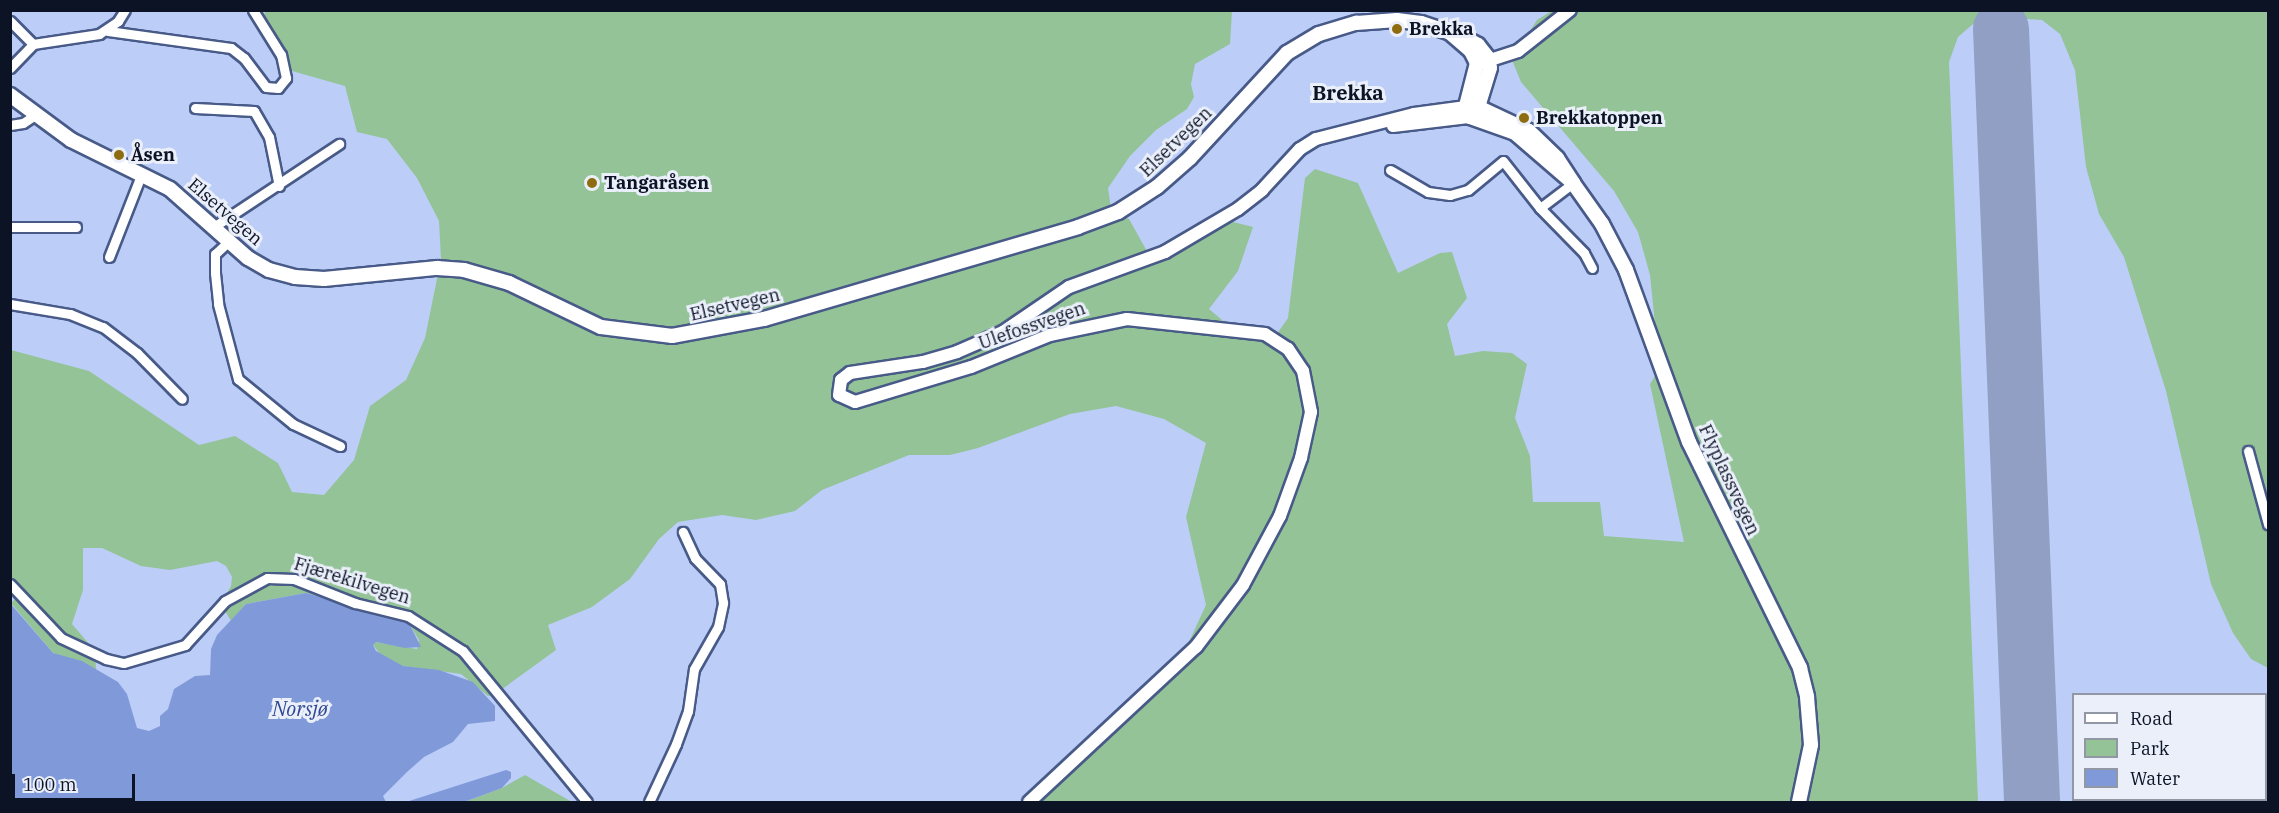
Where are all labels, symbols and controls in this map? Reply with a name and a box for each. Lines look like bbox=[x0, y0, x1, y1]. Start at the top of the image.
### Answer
place label: Brekka bbox=[1409, 18, 1473, 40]
marker: Brekka bbox=[1390, 22, 1404, 36]
district label: Brekka bbox=[1312, 80, 1384, 104]
street label: Elsetvegen bbox=[1136, 102, 1216, 182]
place label: Brekkatoppen bbox=[1536, 107, 1663, 129]
marker: Brekkatoppen bbox=[1517, 111, 1531, 125]
place label: Åsen bbox=[131, 144, 175, 166]
marker: Åsen bbox=[112, 148, 126, 162]
place label: Tangaråsen bbox=[604, 172, 709, 194]
street label: Elsetvegen bbox=[183, 174, 267, 250]
marker: Tangaråsen bbox=[585, 176, 599, 190]
street label: Elsetvegen bbox=[688, 284, 782, 326]
street label: Ulefossvegen bbox=[976, 298, 1088, 354]
street label: Flyplassvegen bbox=[1694, 421, 1764, 539]
street label: Fjærekilvegen bbox=[291, 553, 413, 609]
legend bbox=[2072, 693, 2267, 801]
water label: Norsjø bbox=[272, 696, 328, 720]
text: Road bbox=[2130, 707, 2173, 730]
text: Park bbox=[2130, 737, 2169, 760]
scale bar bbox=[15, 762, 138, 800]
text: Water bbox=[2130, 767, 2180, 790]
text: 100 m bbox=[23, 773, 77, 796]

